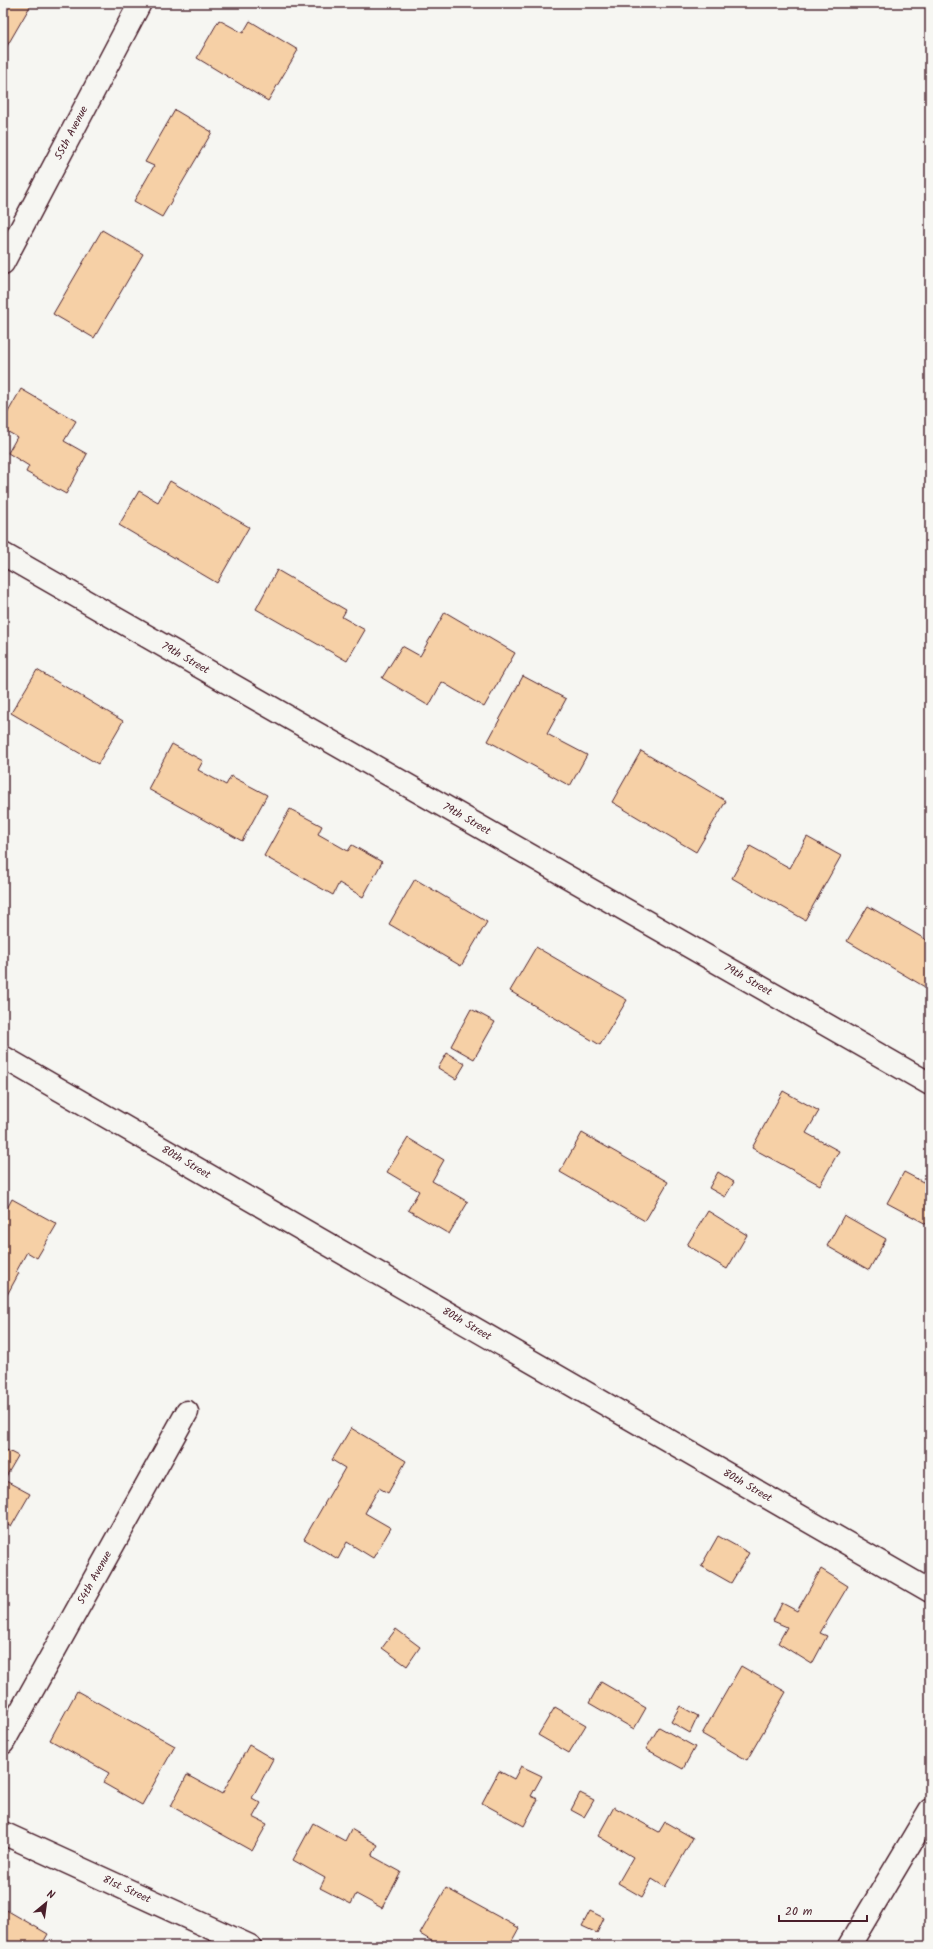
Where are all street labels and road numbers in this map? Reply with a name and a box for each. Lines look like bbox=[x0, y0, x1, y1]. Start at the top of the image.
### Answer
street label: 55th Avenue bbox=[50, 103, 93, 163]
street label: 79th Street bbox=[158, 637, 213, 680]
street label: 79th Street bbox=[439, 798, 495, 840]
street label: 79th Street bbox=[720, 959, 776, 1001]
street label: 80th Street bbox=[158, 1141, 215, 1184]
street label: 80th Street bbox=[438, 1303, 495, 1346]
street label: 80th Street bbox=[719, 1464, 776, 1508]
street label: 54th Avenue bbox=[73, 1548, 117, 1608]
street label: 81st Street bbox=[100, 1871, 154, 1909]

